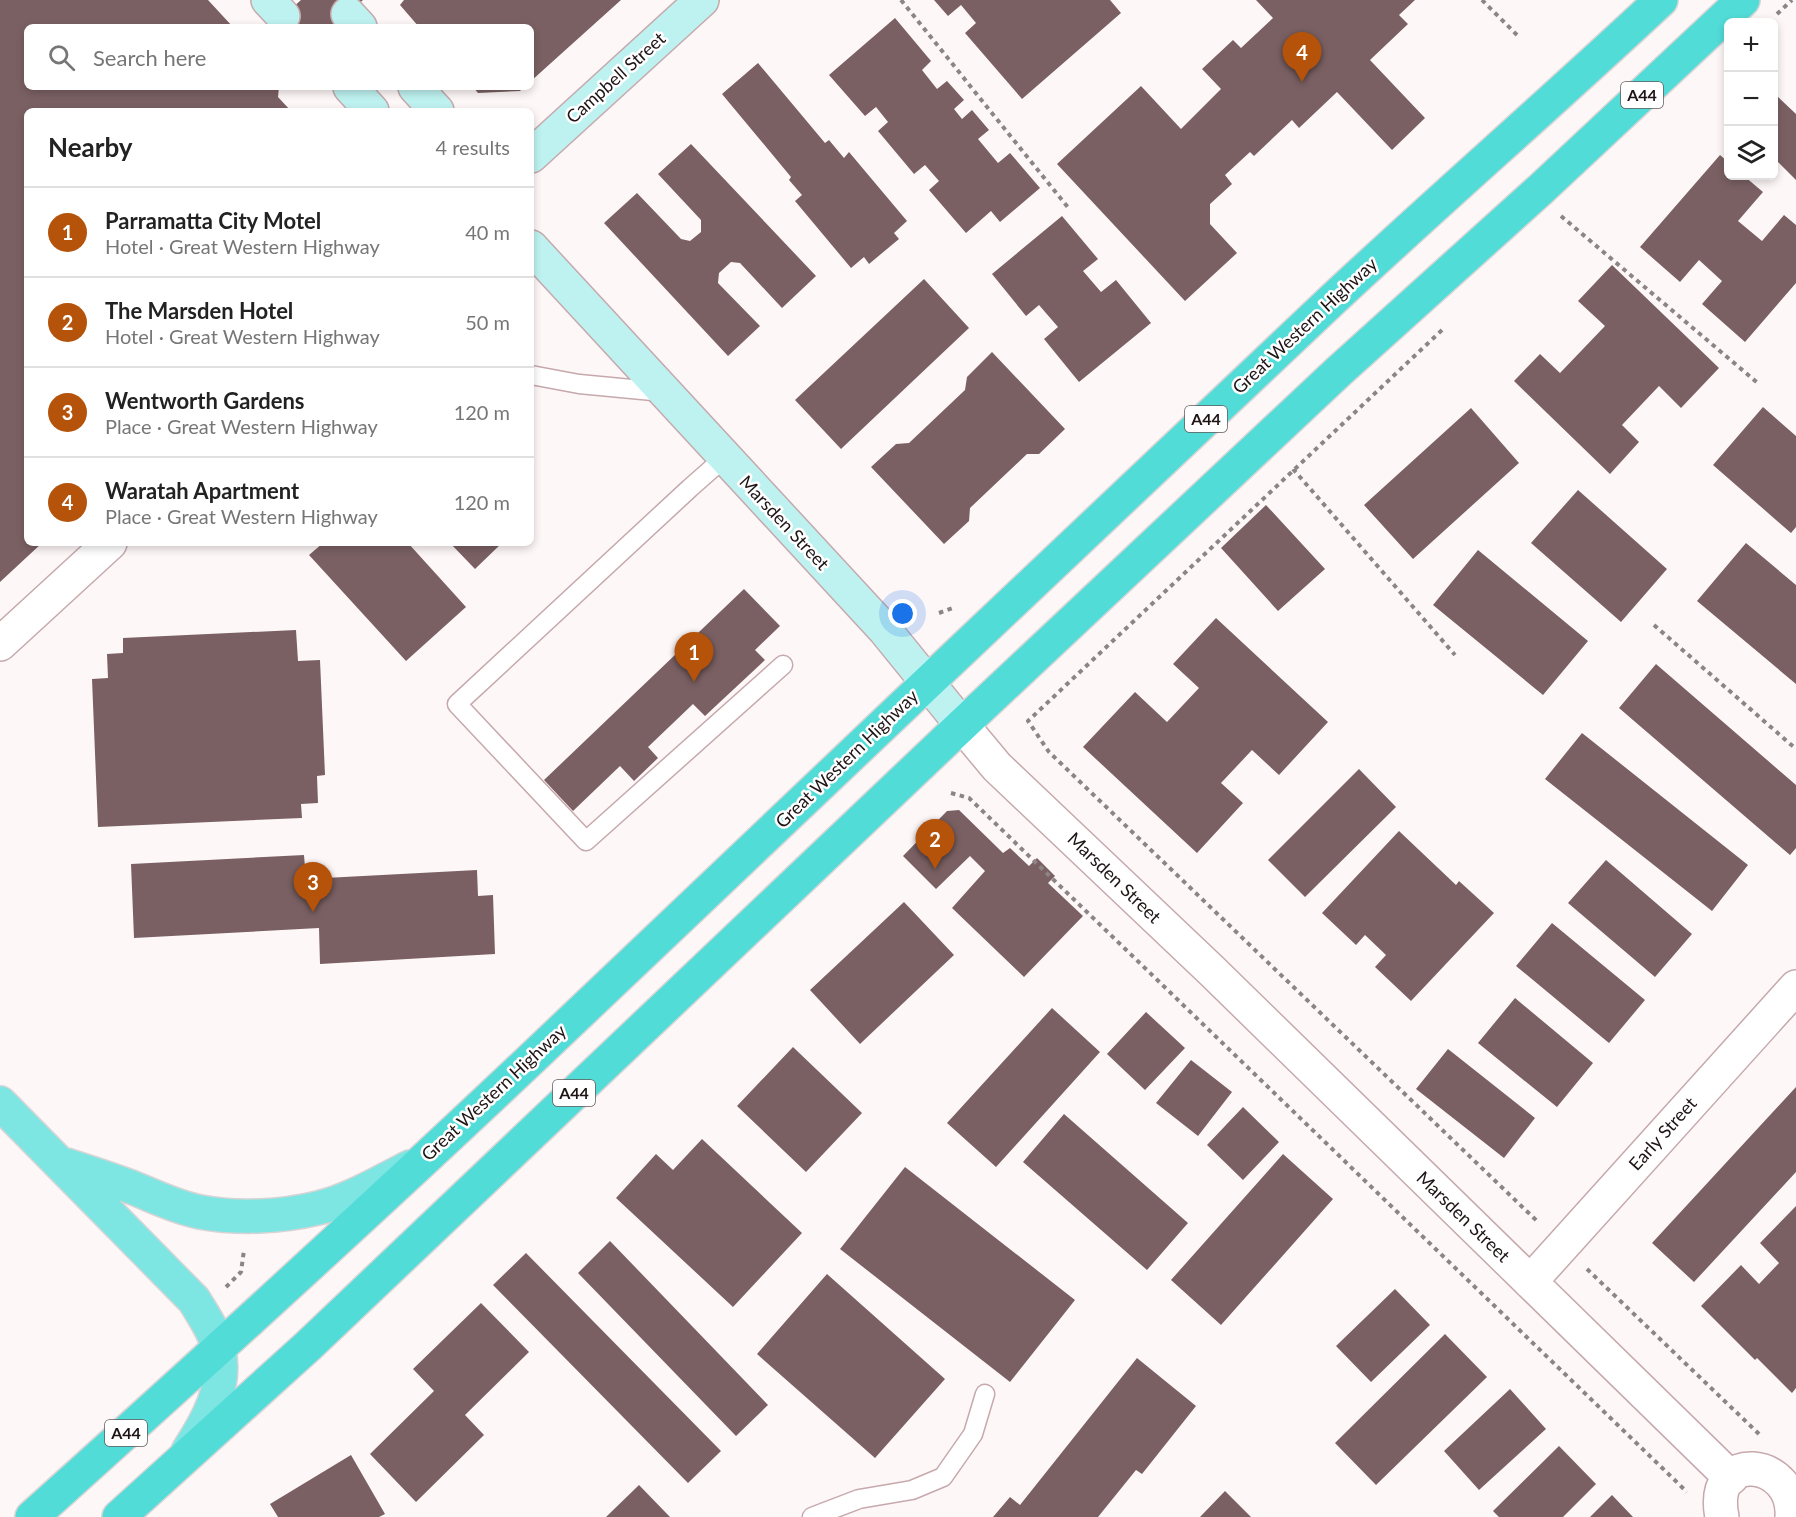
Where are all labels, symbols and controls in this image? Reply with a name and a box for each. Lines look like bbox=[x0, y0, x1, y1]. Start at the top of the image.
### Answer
map controls bbox=[1724, 18, 1778, 180]
button: + bbox=[1724, 18, 1778, 72]
search box bbox=[24, 24, 534, 90]
street label: Campbell Street bbox=[561, 27, 670, 128]
pin: 4 bbox=[1282, 32, 1322, 82]
icon: search bbox=[45, 41, 78, 74]
text: Search here bbox=[93, 44, 206, 71]
button: − bbox=[1724, 72, 1778, 126]
road number: A44 bbox=[1621, 82, 1663, 108]
button: layers bbox=[1724, 126, 1778, 180]
text: Nearby bbox=[48, 131, 133, 163]
text: 4 results bbox=[435, 135, 510, 159]
text: Parramatta City Motel bbox=[105, 207, 321, 234]
text: 1 bbox=[62, 220, 73, 244]
text: 40 m bbox=[465, 220, 510, 244]
text: Hotel · Great Western Highway bbox=[105, 234, 380, 258]
street label: Great Western Highway bbox=[1227, 252, 1382, 398]
text: The Marsden Hotel bbox=[105, 297, 293, 324]
text: 2 bbox=[62, 310, 73, 334]
text: 50 m bbox=[465, 310, 510, 334]
text: Hotel · Great Western Highway bbox=[105, 324, 380, 348]
text: Wentworth Gardens bbox=[105, 387, 305, 414]
text: 3 bbox=[62, 400, 73, 424]
text: 120 m bbox=[454, 400, 510, 424]
road number: A44 bbox=[1185, 406, 1227, 432]
text: Place · Great Western Highway bbox=[105, 414, 378, 438]
street label: Marsden Street bbox=[735, 470, 835, 575]
text: Waratah Apartment bbox=[105, 477, 299, 504]
text: 4 bbox=[62, 490, 73, 514]
text: 120 m bbox=[454, 490, 510, 514]
text: Place · Great Western Highway bbox=[105, 504, 378, 528]
your location bbox=[888, 599, 917, 628]
pin: 1 bbox=[674, 632, 714, 682]
street label: Great Western Highway bbox=[770, 684, 923, 832]
pin: 2 bbox=[916, 820, 954, 869]
street label: Marsden Street bbox=[1063, 827, 1166, 928]
pin: 3 bbox=[294, 862, 332, 912]
street label: Great Western Highway bbox=[416, 1019, 571, 1165]
road number: A44 bbox=[553, 1080, 595, 1106]
street label: Early Street bbox=[1624, 1092, 1701, 1174]
street label: Marsden Street bbox=[1412, 1166, 1515, 1267]
road number: A44 bbox=[105, 1420, 147, 1446]

